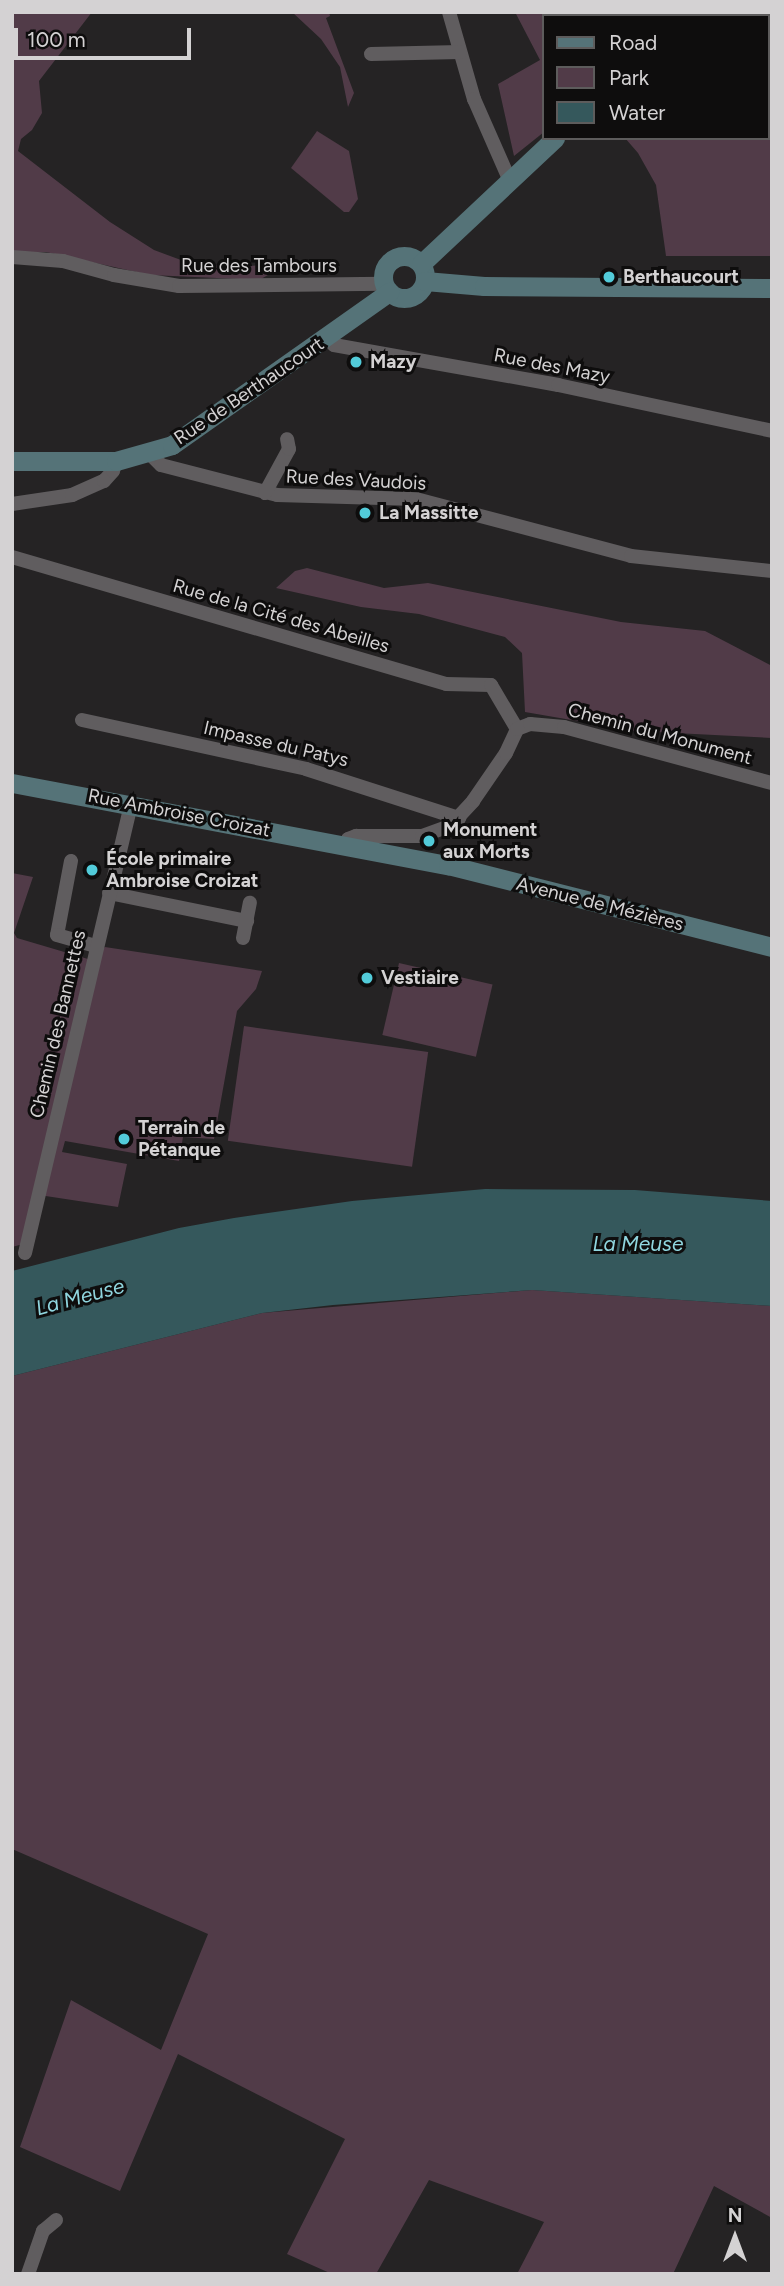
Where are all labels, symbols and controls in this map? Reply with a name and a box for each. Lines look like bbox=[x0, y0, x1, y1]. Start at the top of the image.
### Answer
scale bar bbox=[18, 14, 194, 58]
legend bbox=[542, 14, 770, 140]
text: 100 m bbox=[27, 27, 86, 52]
text: Road bbox=[609, 30, 657, 55]
text: Park bbox=[609, 65, 649, 90]
text: Water bbox=[609, 100, 665, 125]
street label: Rue des Tambours bbox=[181, 255, 337, 277]
place label: Berthaucourt bbox=[623, 266, 739, 288]
marker: Berthaucourt bbox=[601, 269, 617, 285]
street label: Rue de Berthaucourt bbox=[170, 332, 328, 450]
street label: Rue des Mazy bbox=[492, 344, 612, 388]
place label: Mazy bbox=[370, 351, 416, 373]
marker: Mazy bbox=[348, 354, 364, 370]
street label: Rue des Vaudois bbox=[285, 465, 427, 495]
place label: La Massitte bbox=[379, 502, 479, 524]
marker: La Massitte bbox=[357, 505, 373, 521]
street label: Rue de la Cité des Abeilles bbox=[170, 574, 392, 658]
street label: Chemin du Monument bbox=[565, 698, 755, 770]
street label: Impasse du Patys bbox=[201, 716, 351, 772]
street label: Rue Ambroise Croizat bbox=[86, 784, 272, 842]
place label: Monument aux Morts bbox=[443, 819, 537, 863]
marker: Monument aux Morts bbox=[421, 833, 437, 849]
place label: École primaire Ambroise Croizat bbox=[106, 848, 258, 892]
marker: École primaire Ambroise Croizat bbox=[84, 862, 100, 878]
street label: Avenue de Mézières bbox=[514, 872, 686, 936]
street label: Chemin des Bannettes bbox=[25, 928, 91, 1120]
place label: Vestiaire bbox=[381, 967, 459, 989]
marker: Vestiaire bbox=[359, 970, 375, 986]
place label: Terrain de Pétanque bbox=[138, 1117, 225, 1161]
marker: Terrain de Pétanque bbox=[116, 1131, 132, 1147]
water label: La Meuse bbox=[593, 1231, 683, 1257]
water label: La Meuse bbox=[33, 1273, 127, 1321]
north arrow bbox=[700, 2202, 770, 2272]
text: N bbox=[728, 2204, 742, 2227]

